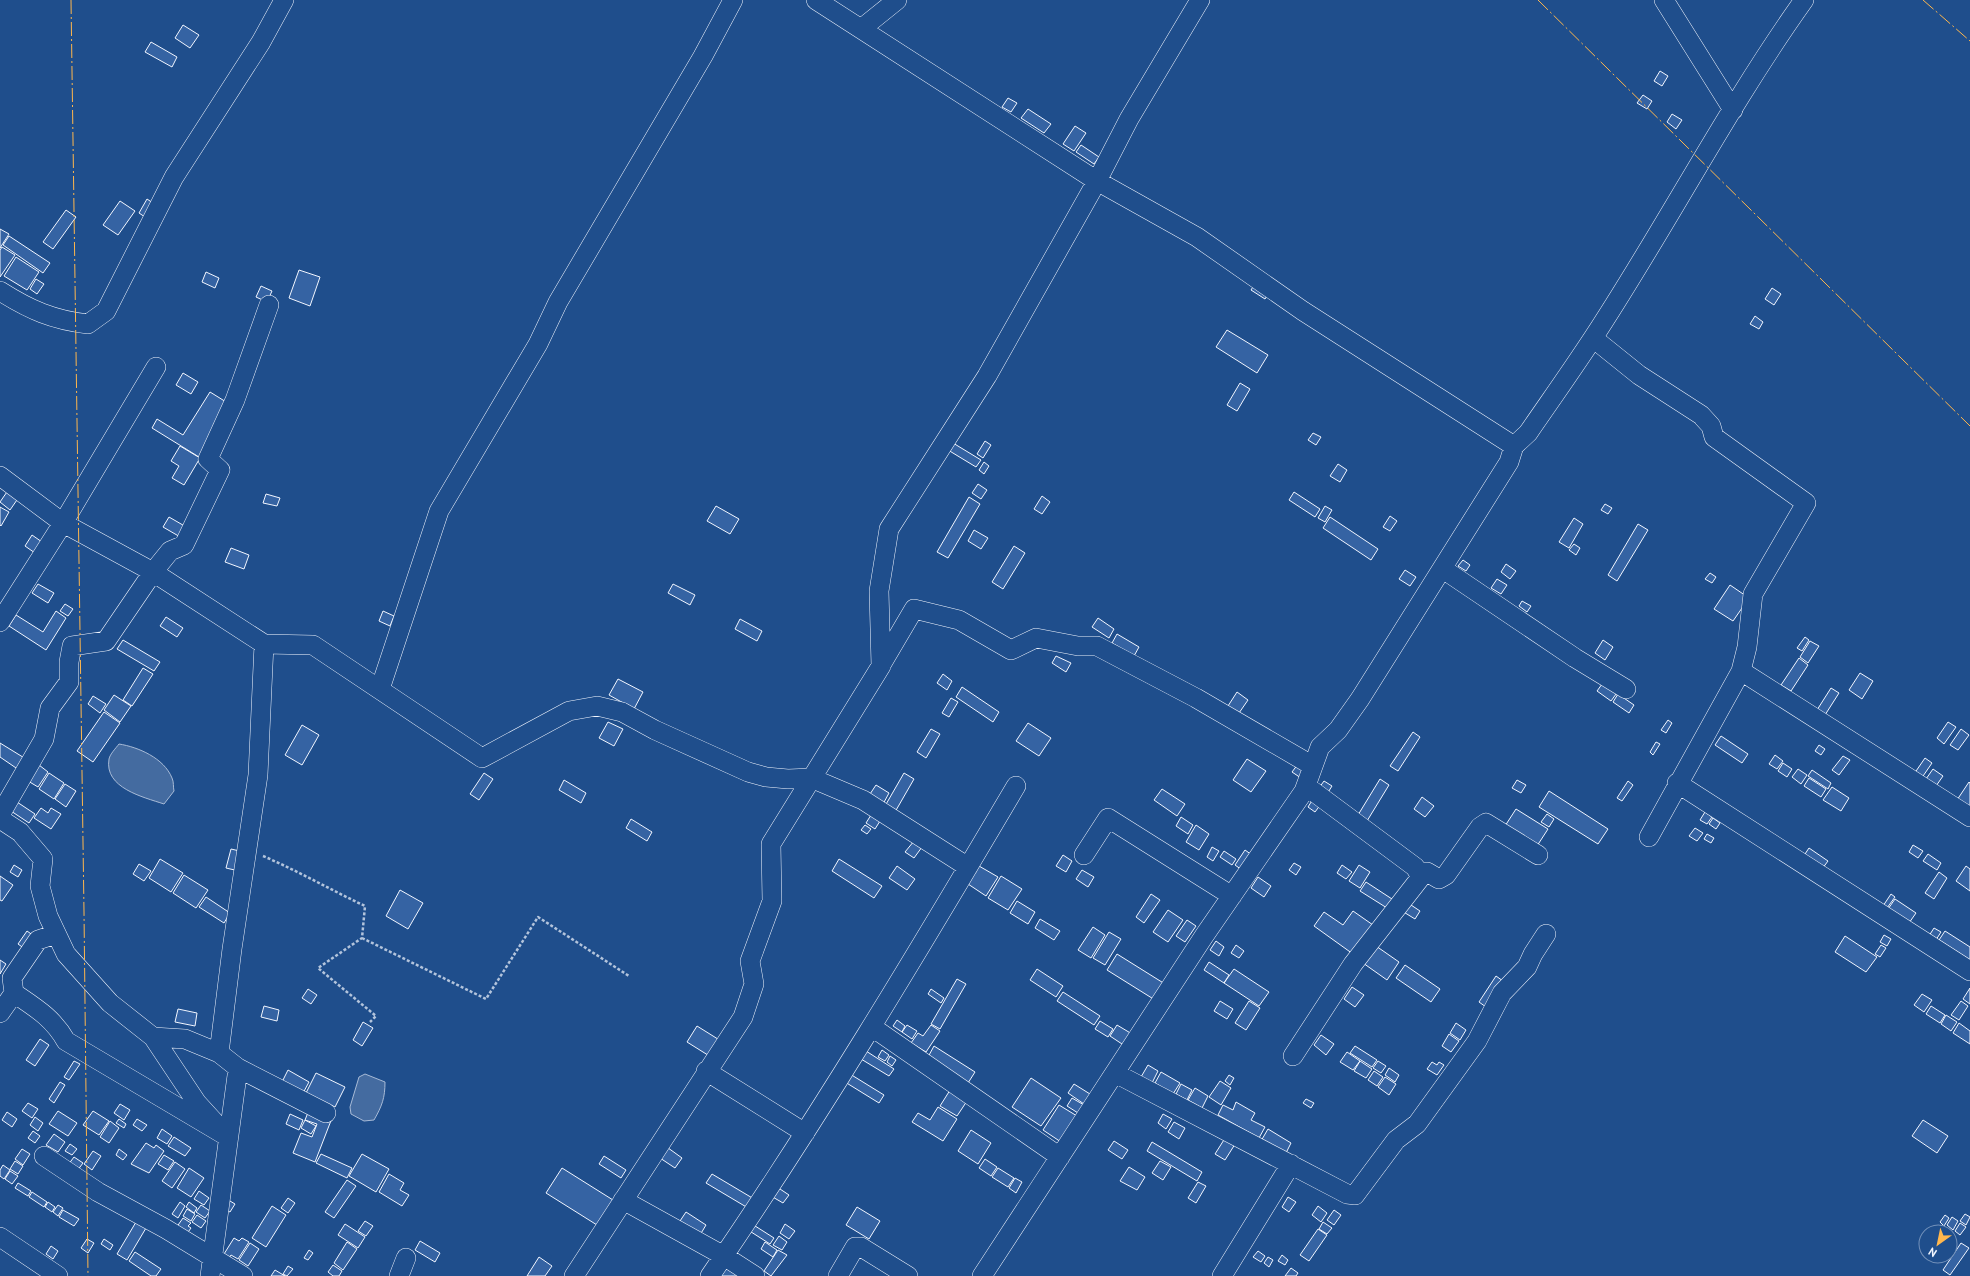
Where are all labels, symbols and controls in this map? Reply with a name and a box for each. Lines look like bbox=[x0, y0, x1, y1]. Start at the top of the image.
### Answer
north arrow bbox=[1918, 1224, 1958, 1264]
text: N bbox=[1926, 1245, 1939, 1260]

